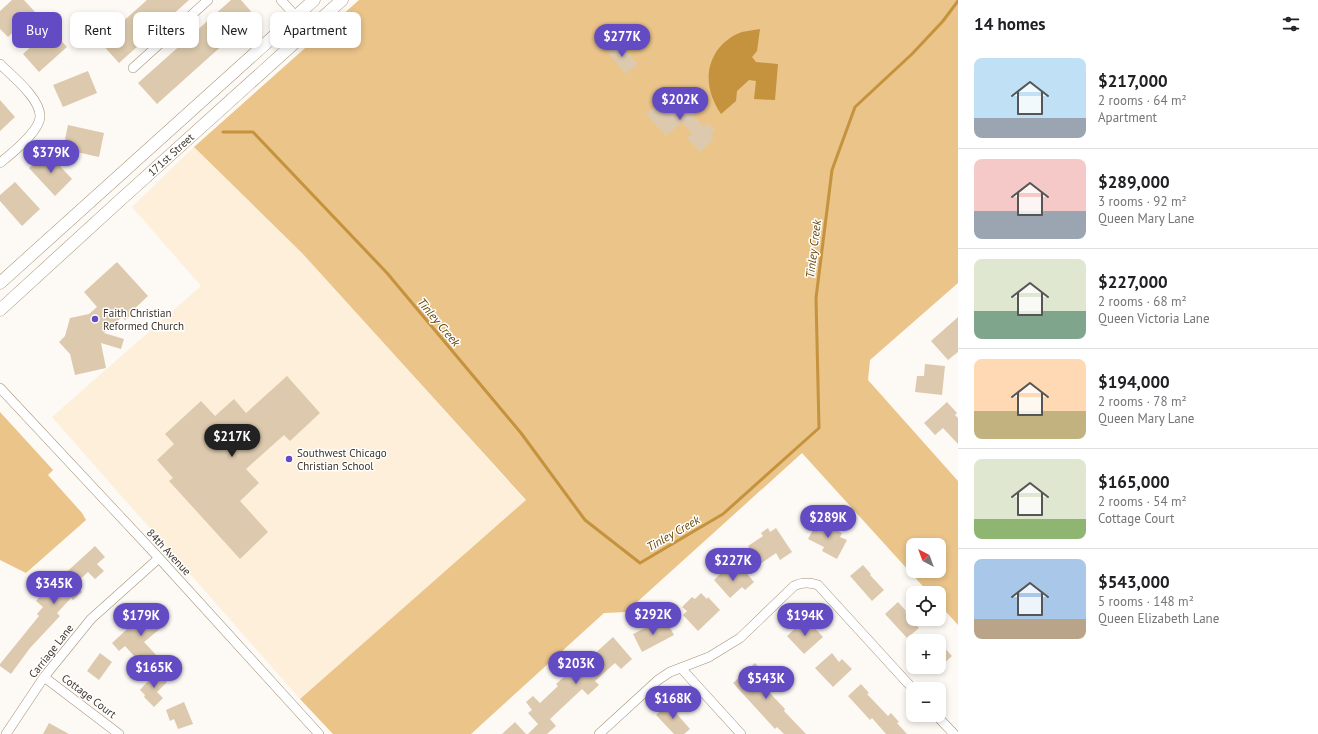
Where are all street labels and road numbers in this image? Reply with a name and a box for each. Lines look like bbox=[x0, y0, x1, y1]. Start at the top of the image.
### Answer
street label: 171st Street bbox=[145, 130, 197, 179]
street label: 84th Avenue bbox=[144, 526, 194, 579]
street label: Carriage Lane bbox=[26, 621, 77, 681]
street label: Cottage Court bbox=[59, 671, 119, 721]

